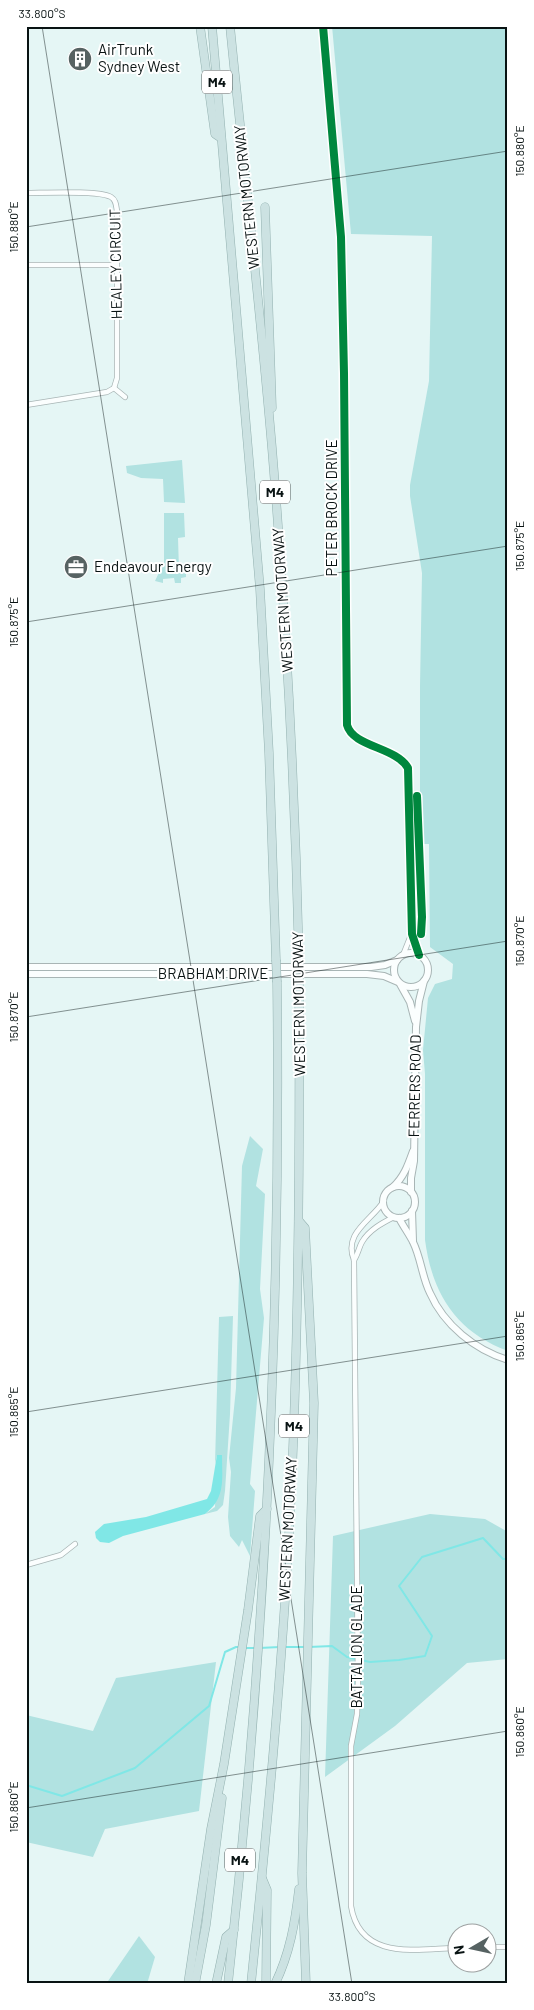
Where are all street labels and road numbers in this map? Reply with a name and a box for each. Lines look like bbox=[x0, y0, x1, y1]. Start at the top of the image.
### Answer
road number: M4 bbox=[202, 70, 232, 94]
street label: WESTERN MOTORWAY bbox=[229, 124, 263, 270]
street label: HEALEY CIRCUIT bbox=[105, 209, 125, 319]
street label: PETER BROCK DRIVE bbox=[322, 440, 340, 576]
road number: M4 bbox=[260, 481, 290, 504]
street label: WESTERN MOTORWAY bbox=[268, 527, 296, 673]
street label: WESTERN MOTORWAY bbox=[288, 931, 308, 1077]
street label: BRABHAM DRIVE bbox=[158, 964, 268, 982]
street label: FERRERS ROAD bbox=[404, 1034, 424, 1138]
road number: M4 bbox=[279, 1414, 309, 1438]
street label: WESTERN MOTORWAY bbox=[274, 1456, 300, 1602]
street label: BATTALION GLADE bbox=[347, 1585, 365, 1709]
road number: M4 bbox=[225, 1848, 255, 1872]

